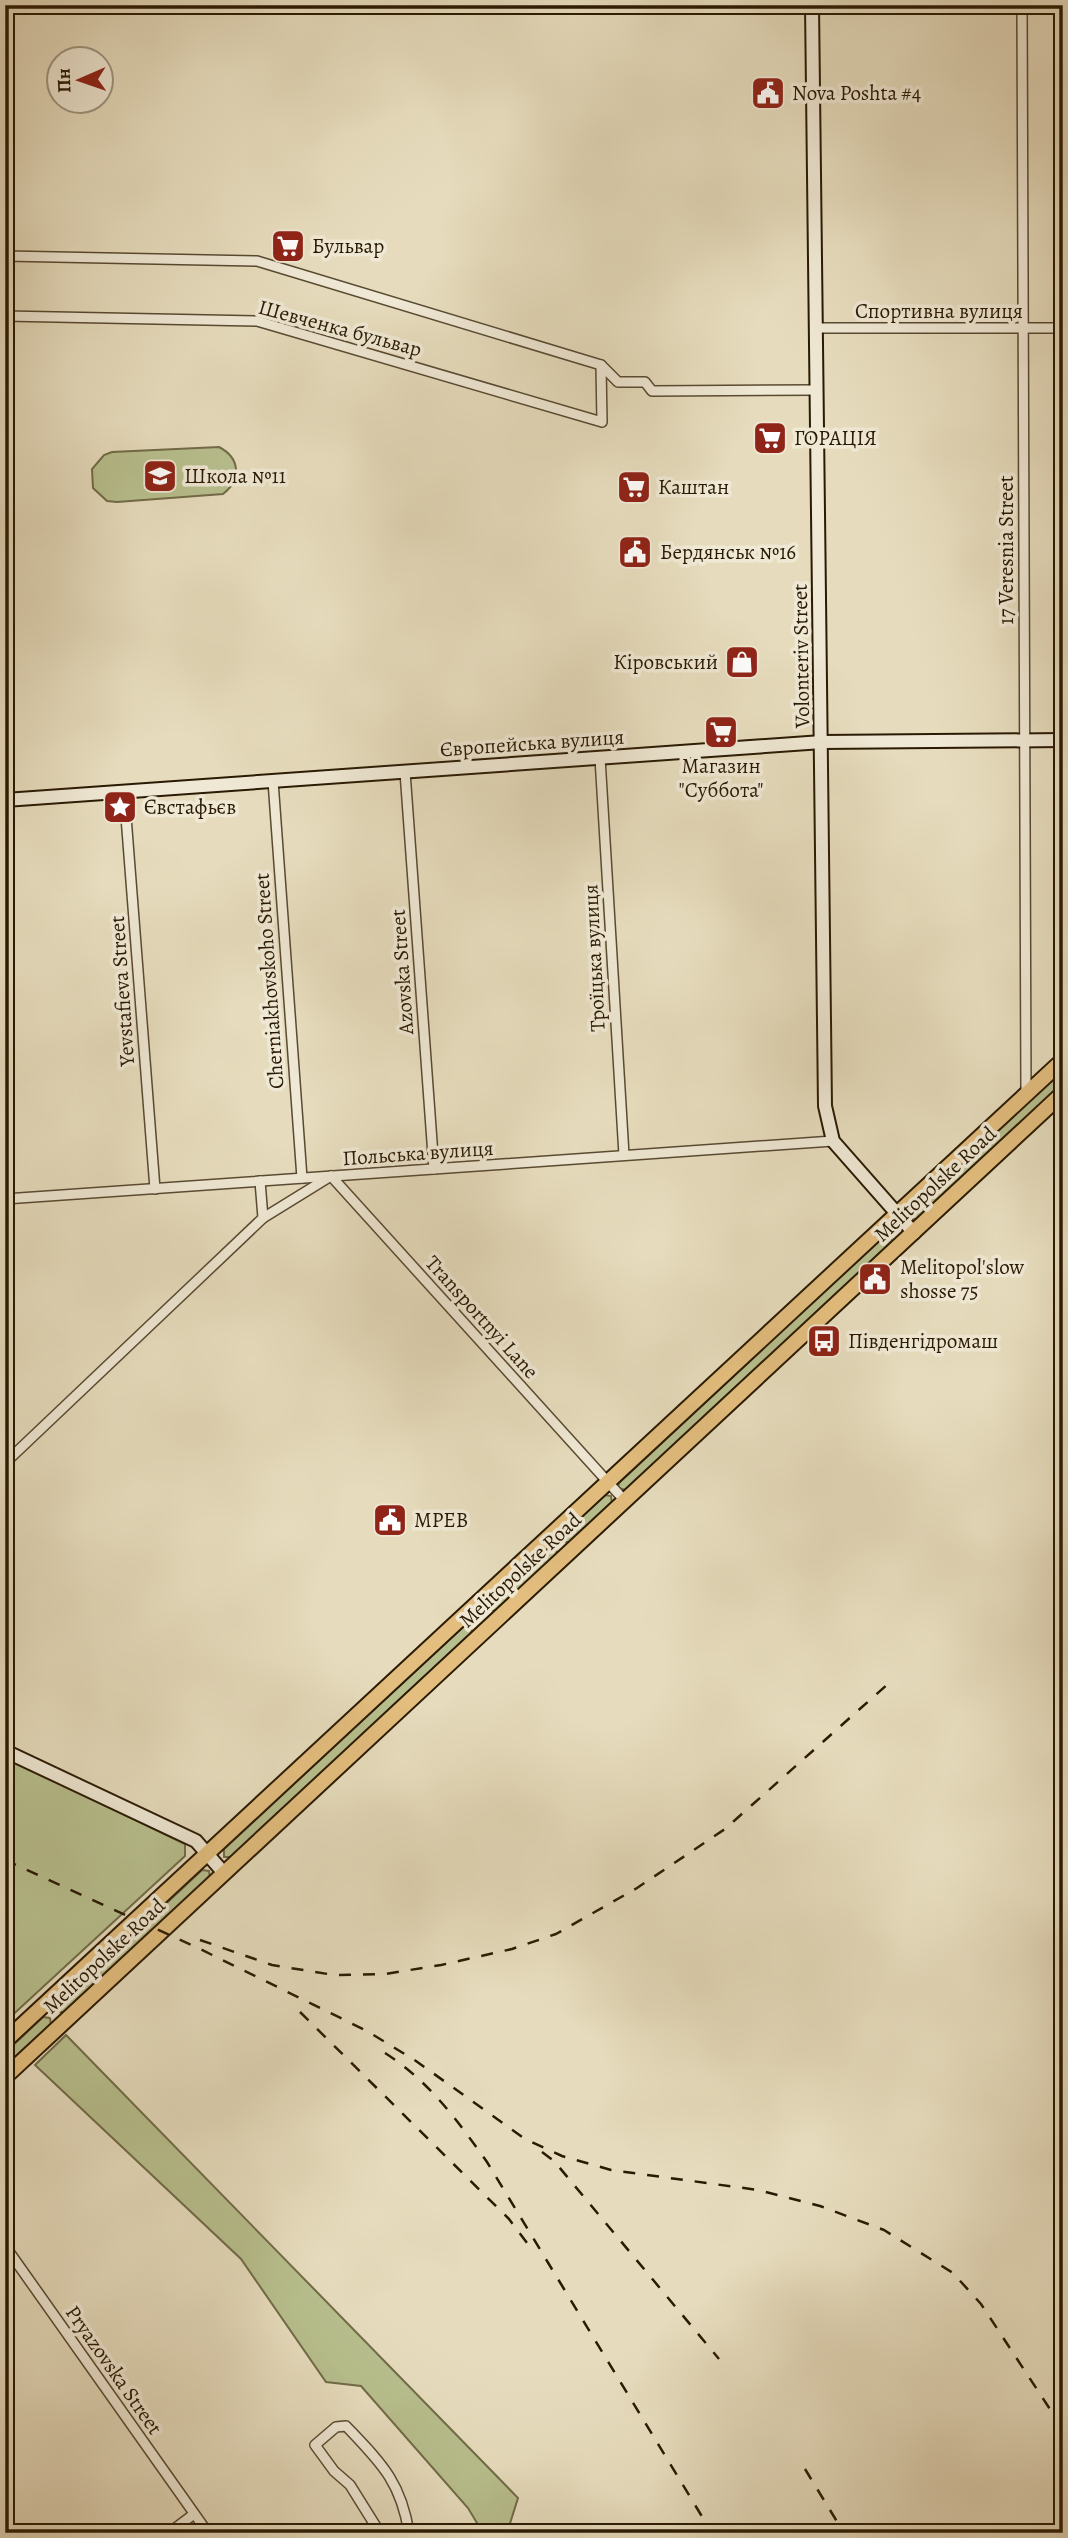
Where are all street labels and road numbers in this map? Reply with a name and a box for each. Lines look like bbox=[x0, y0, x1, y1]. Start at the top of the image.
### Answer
street label: Шевченка бульвар bbox=[255, 293, 425, 363]
street label: Спортивна вулиця bbox=[855, 297, 1023, 325]
street label: 17 Veresnia Street bbox=[992, 475, 1020, 625]
street label: Volonteriv Street bbox=[786, 584, 816, 729]
street label: Європейська вулиця bbox=[439, 723, 625, 763]
street label: Cherniakhovskoho Street bbox=[247, 872, 291, 1090]
street label: Троїцька вулиця bbox=[576, 884, 612, 1032]
street label: Azovska Street bbox=[384, 908, 420, 1037]
street label: Yevstafieva Street bbox=[103, 915, 141, 1068]
street label: Melitopolske Road bbox=[868, 1120, 1003, 1248]
street label: Польська вулиця bbox=[342, 1134, 494, 1172]
street label: Transportnyi Lane bbox=[419, 1249, 545, 1385]
street label: Melitopolske Road bbox=[453, 1506, 588, 1634]
street label: Melitopolske Road bbox=[37, 1892, 172, 2020]
street label: Pryazovska Street bbox=[59, 2300, 169, 2440]

